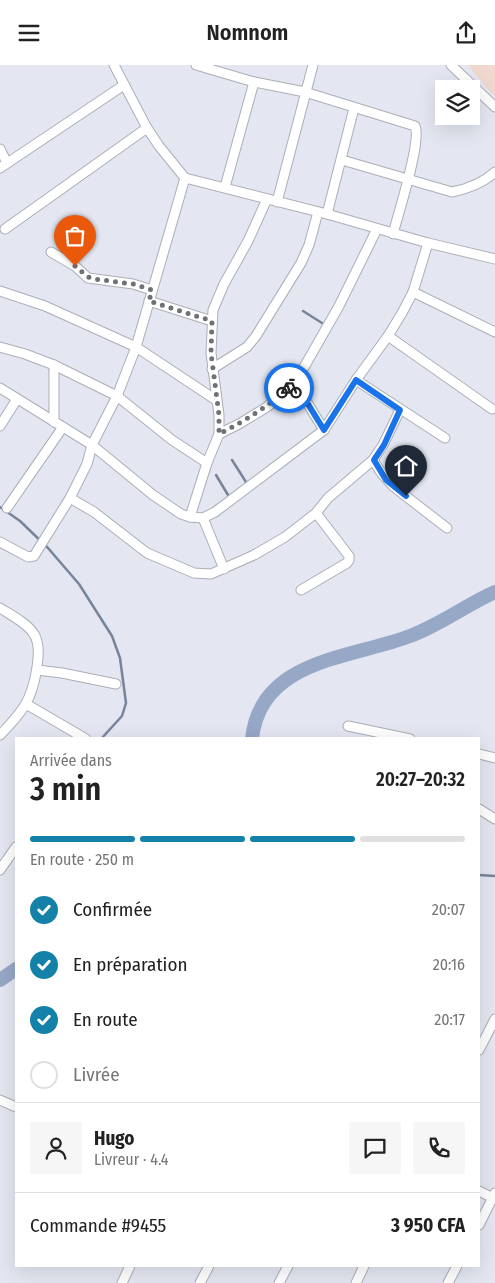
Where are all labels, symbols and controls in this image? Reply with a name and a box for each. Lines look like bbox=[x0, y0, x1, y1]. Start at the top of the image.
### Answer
icon: menu bbox=[15, 19, 43, 47]
text: Nomnom bbox=[207, 19, 288, 46]
icon: share bbox=[452, 19, 480, 47]
map controls bbox=[435, 80, 480, 125]
button: layers bbox=[435, 80, 480, 125]
pin bbox=[54, 215, 96, 266]
icon: bag bbox=[61, 222, 89, 250]
courier bbox=[264, 363, 314, 413]
icon: bike bbox=[275, 374, 303, 402]
pin bbox=[385, 445, 427, 496]
icon: home bbox=[392, 452, 420, 480]
text: Arrivée dans bbox=[30, 751, 112, 770]
text: 20:27–20:32 bbox=[376, 768, 465, 791]
text: 3 min bbox=[30, 770, 101, 808]
text: En route · 250 m bbox=[30, 850, 134, 869]
icon: check bbox=[30, 896, 58, 924]
text: Confirmée bbox=[73, 898, 152, 921]
text: 20:07 bbox=[432, 900, 465, 919]
icon: check bbox=[30, 951, 58, 979]
text: En préparation bbox=[73, 953, 187, 976]
text: 20:16 bbox=[433, 955, 465, 974]
icon: check bbox=[30, 1006, 58, 1034]
text: En route bbox=[73, 1008, 138, 1031]
text: 20:17 bbox=[434, 1010, 465, 1029]
text: Livrée bbox=[73, 1063, 120, 1086]
button: person bbox=[30, 1122, 82, 1174]
button: chat bbox=[349, 1122, 401, 1174]
button: phone bbox=[413, 1122, 465, 1174]
text: Hugo bbox=[94, 1127, 134, 1150]
text: Livreur · 4.4 bbox=[94, 1150, 168, 1169]
text: Commande #9455 bbox=[30, 1214, 166, 1237]
text: 3 950 CFA bbox=[391, 1214, 465, 1237]

